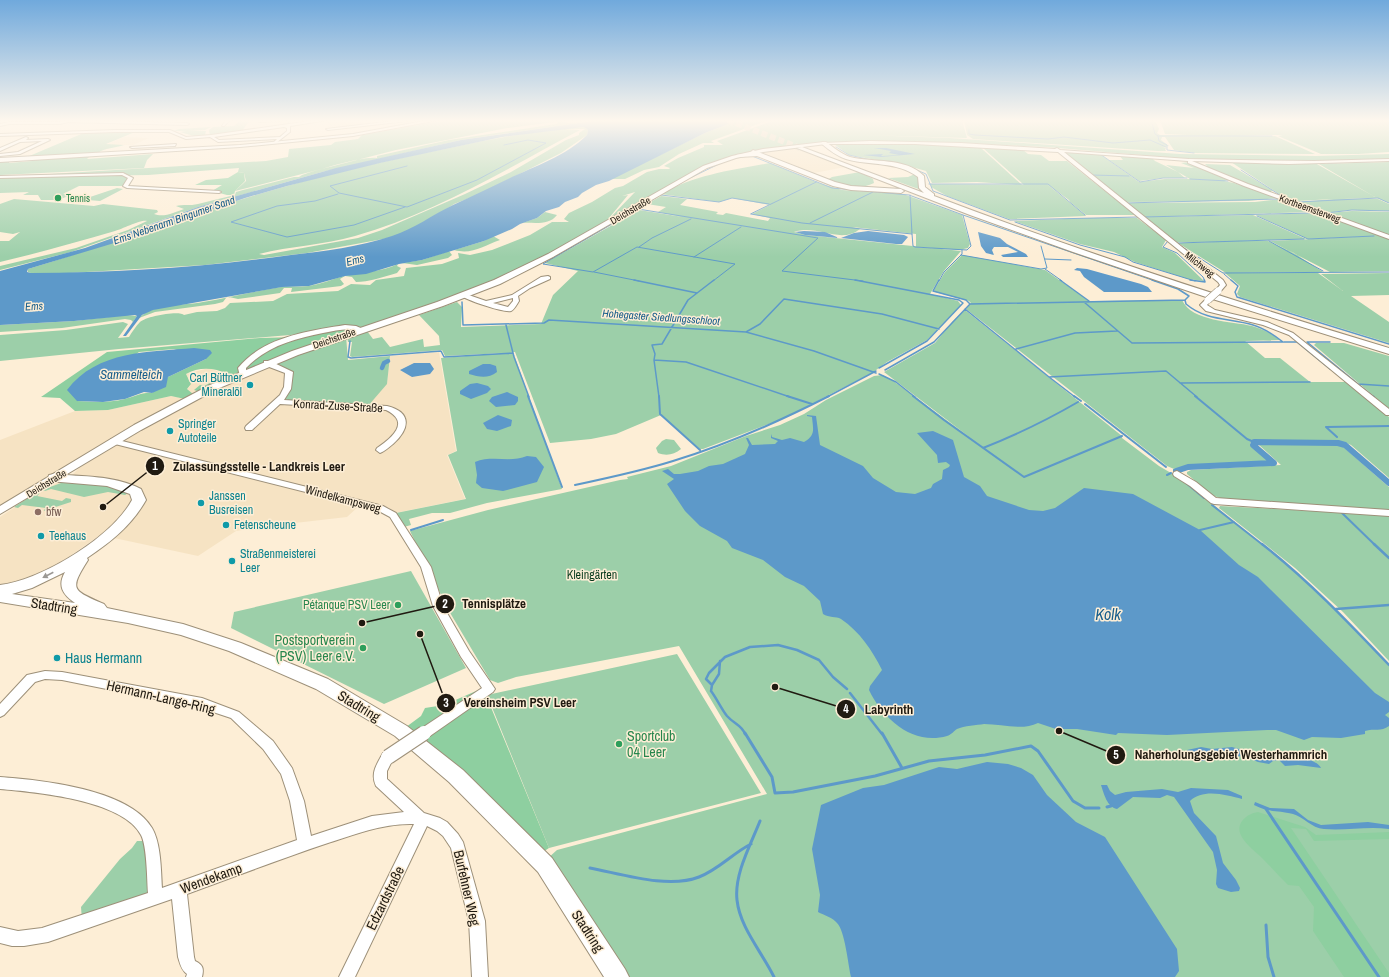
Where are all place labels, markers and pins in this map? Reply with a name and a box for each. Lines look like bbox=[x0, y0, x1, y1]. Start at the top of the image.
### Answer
place label: Tennis bbox=[66, 192, 90, 205]
marker: Tennis bbox=[53, 193, 63, 203]
place label: Carl Büttner Mineralöl bbox=[189, 370, 243, 400]
marker: Carl Büttner Mineralöl bbox=[245, 380, 255, 390]
place label: Springer Autoteile bbox=[177, 416, 217, 446]
marker: Springer Autoteile bbox=[165, 426, 175, 436]
callout: Zulassungsstelle - Landkreis Leer bbox=[145, 454, 353, 479]
place label: Janssen Busreisen bbox=[209, 488, 253, 518]
marker: Janssen Busreisen bbox=[196, 498, 206, 508]
place label: bfw bbox=[46, 504, 62, 520]
marker: bfw bbox=[33, 507, 43, 517]
place label: Fetenscheune bbox=[234, 517, 296, 533]
marker: Fetenscheune bbox=[221, 520, 231, 530]
place label: Teehaus bbox=[49, 528, 86, 544]
marker: Teehaus bbox=[36, 531, 46, 541]
place label: Straßenmeisterei Leer bbox=[240, 546, 316, 576]
marker: Straßenmeisterei Leer bbox=[227, 556, 237, 566]
callout: Tennisplätze bbox=[435, 591, 534, 616]
place label: Pétanque PSV Leer bbox=[303, 597, 391, 613]
marker: Pétanque PSV Leer bbox=[393, 600, 403, 610]
place label: Postsportverein (PSV) Leer e.V. bbox=[275, 631, 355, 665]
marker: Postsportverein (PSV) Leer e.V. bbox=[358, 643, 368, 653]
place label: Haus Hermann bbox=[65, 649, 142, 667]
marker: Haus Hermann bbox=[52, 653, 62, 663]
callout: Vereinsheim PSV Leer bbox=[436, 690, 585, 715]
callout: Labyrinth bbox=[836, 697, 921, 722]
place label: Sportclub 04 Leer bbox=[627, 727, 676, 761]
marker: Sportclub 04 Leer bbox=[614, 739, 624, 749]
callout: Naherholungsgebiet Westerhammrich bbox=[1106, 742, 1335, 767]

